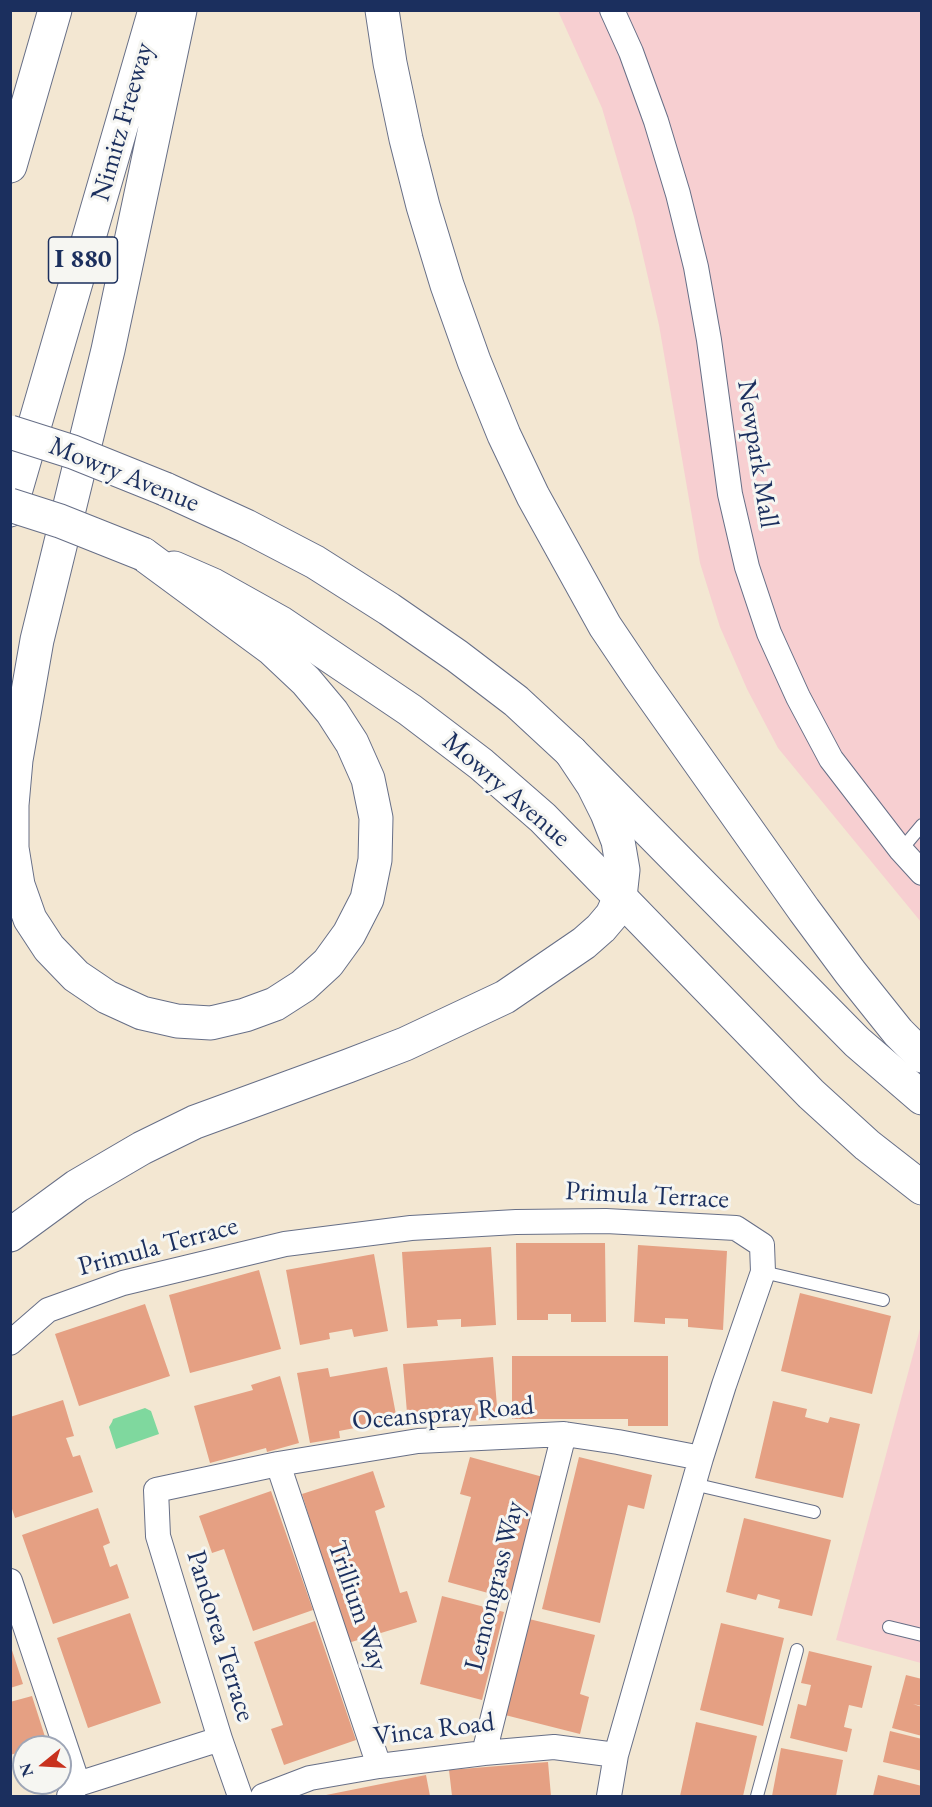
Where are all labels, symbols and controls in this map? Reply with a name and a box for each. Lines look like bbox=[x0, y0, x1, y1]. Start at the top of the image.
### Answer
street label: Nimitz Freeway bbox=[85, 39, 161, 205]
road number: I 880 bbox=[48, 237, 118, 283]
street label: Newpark Mall bbox=[729, 378, 785, 530]
street label: Mowry Avenue bbox=[44, 430, 204, 520]
street label: Mowry Avenue bbox=[435, 726, 577, 854]
street label: Primula Terrace bbox=[564, 1176, 730, 1216]
street label: Primula Terrace bbox=[75, 1210, 241, 1284]
street label: Oceanspray Road bbox=[351, 1390, 535, 1438]
street label: Lemongrass Way bbox=[458, 1498, 532, 1674]
street label: Trillium Way bbox=[320, 1537, 394, 1675]
street label: Pandorea Terrace bbox=[179, 1547, 261, 1725]
street label: Vinca Road bbox=[372, 1707, 496, 1753]
north arrow bbox=[12, 1735, 72, 1795]
text: N bbox=[14, 1761, 38, 1780]

